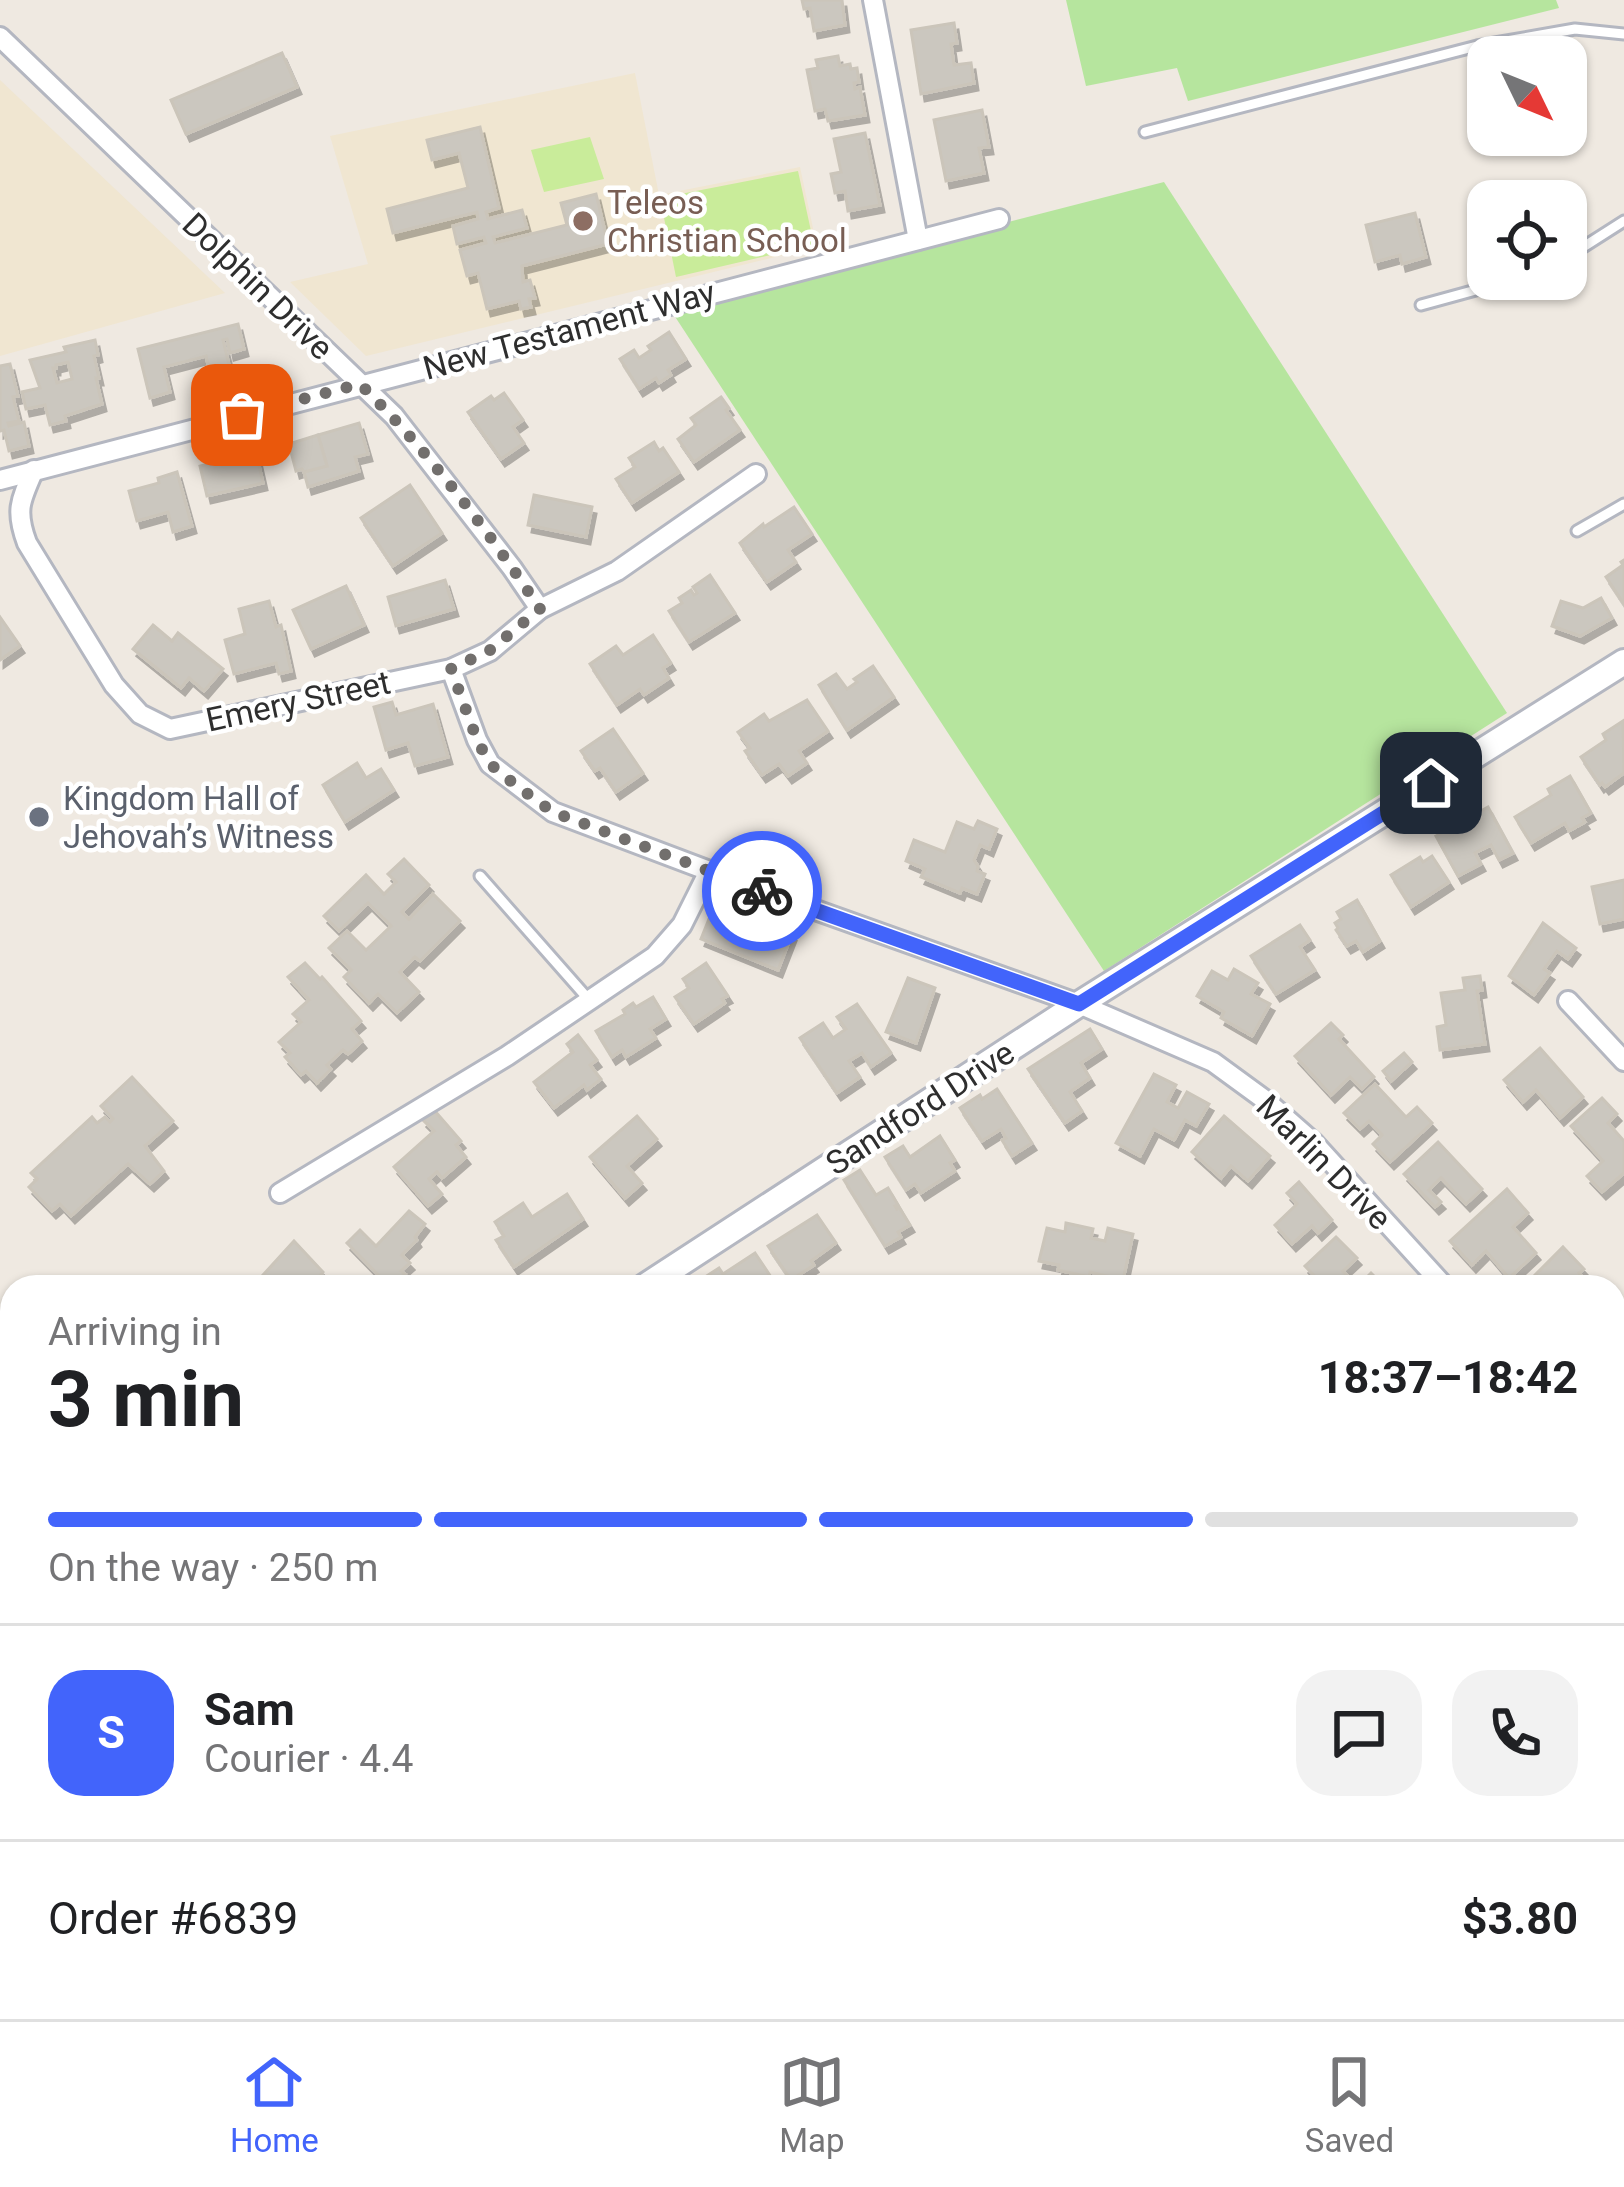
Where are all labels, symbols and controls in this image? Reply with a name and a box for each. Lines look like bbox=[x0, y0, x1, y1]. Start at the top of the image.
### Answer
north arrow bbox=[1467, 36, 1587, 156]
map controls bbox=[1467, 36, 1587, 300]
button: locate bbox=[1467, 180, 1587, 300]
place label: Teleos Christian School bbox=[607, 183, 847, 260]
street label: Dolphin Drive bbox=[175, 205, 341, 367]
marker: Teleos Christian School bbox=[570, 208, 596, 234]
street label: New Testament Way bbox=[419, 272, 720, 388]
pin bbox=[191, 364, 293, 466]
icon: bag bbox=[209, 382, 275, 448]
street label: Emery Street bbox=[202, 662, 394, 740]
pin bbox=[1380, 732, 1482, 834]
icon: home bbox=[1398, 750, 1464, 816]
place label: Kingdom Hall of Jehovah’s Witness bbox=[63, 779, 334, 856]
marker: Kingdom Hall of Jehovah’s Witness bbox=[26, 804, 52, 830]
courier bbox=[702, 831, 822, 951]
icon: bike bbox=[729, 858, 795, 924]
street label: Sandford Drive bbox=[819, 1033, 1021, 1183]
street label: Marlin Drive bbox=[1248, 1086, 1400, 1238]
text: Arriving in bbox=[48, 1309, 222, 1355]
text: 18:37–18:42 bbox=[1318, 1351, 1578, 1404]
text: 3 min bbox=[48, 1354, 244, 1445]
text: On the way · 250 m bbox=[48, 1545, 379, 1591]
button: chat bbox=[1296, 1670, 1422, 1796]
button: phone bbox=[1452, 1670, 1578, 1796]
text: Sam bbox=[204, 1683, 295, 1736]
text: S bbox=[97, 1706, 125, 1759]
text: Courier · 4.4 bbox=[204, 1736, 413, 1782]
text: Order #6839 bbox=[48, 1892, 298, 1945]
text: $3.80 bbox=[1462, 1892, 1578, 1945]
tab: Home bbox=[230, 2049, 319, 2160]
tab: Map bbox=[779, 2049, 845, 2160]
tab: Saved bbox=[1305, 2049, 1394, 2160]

